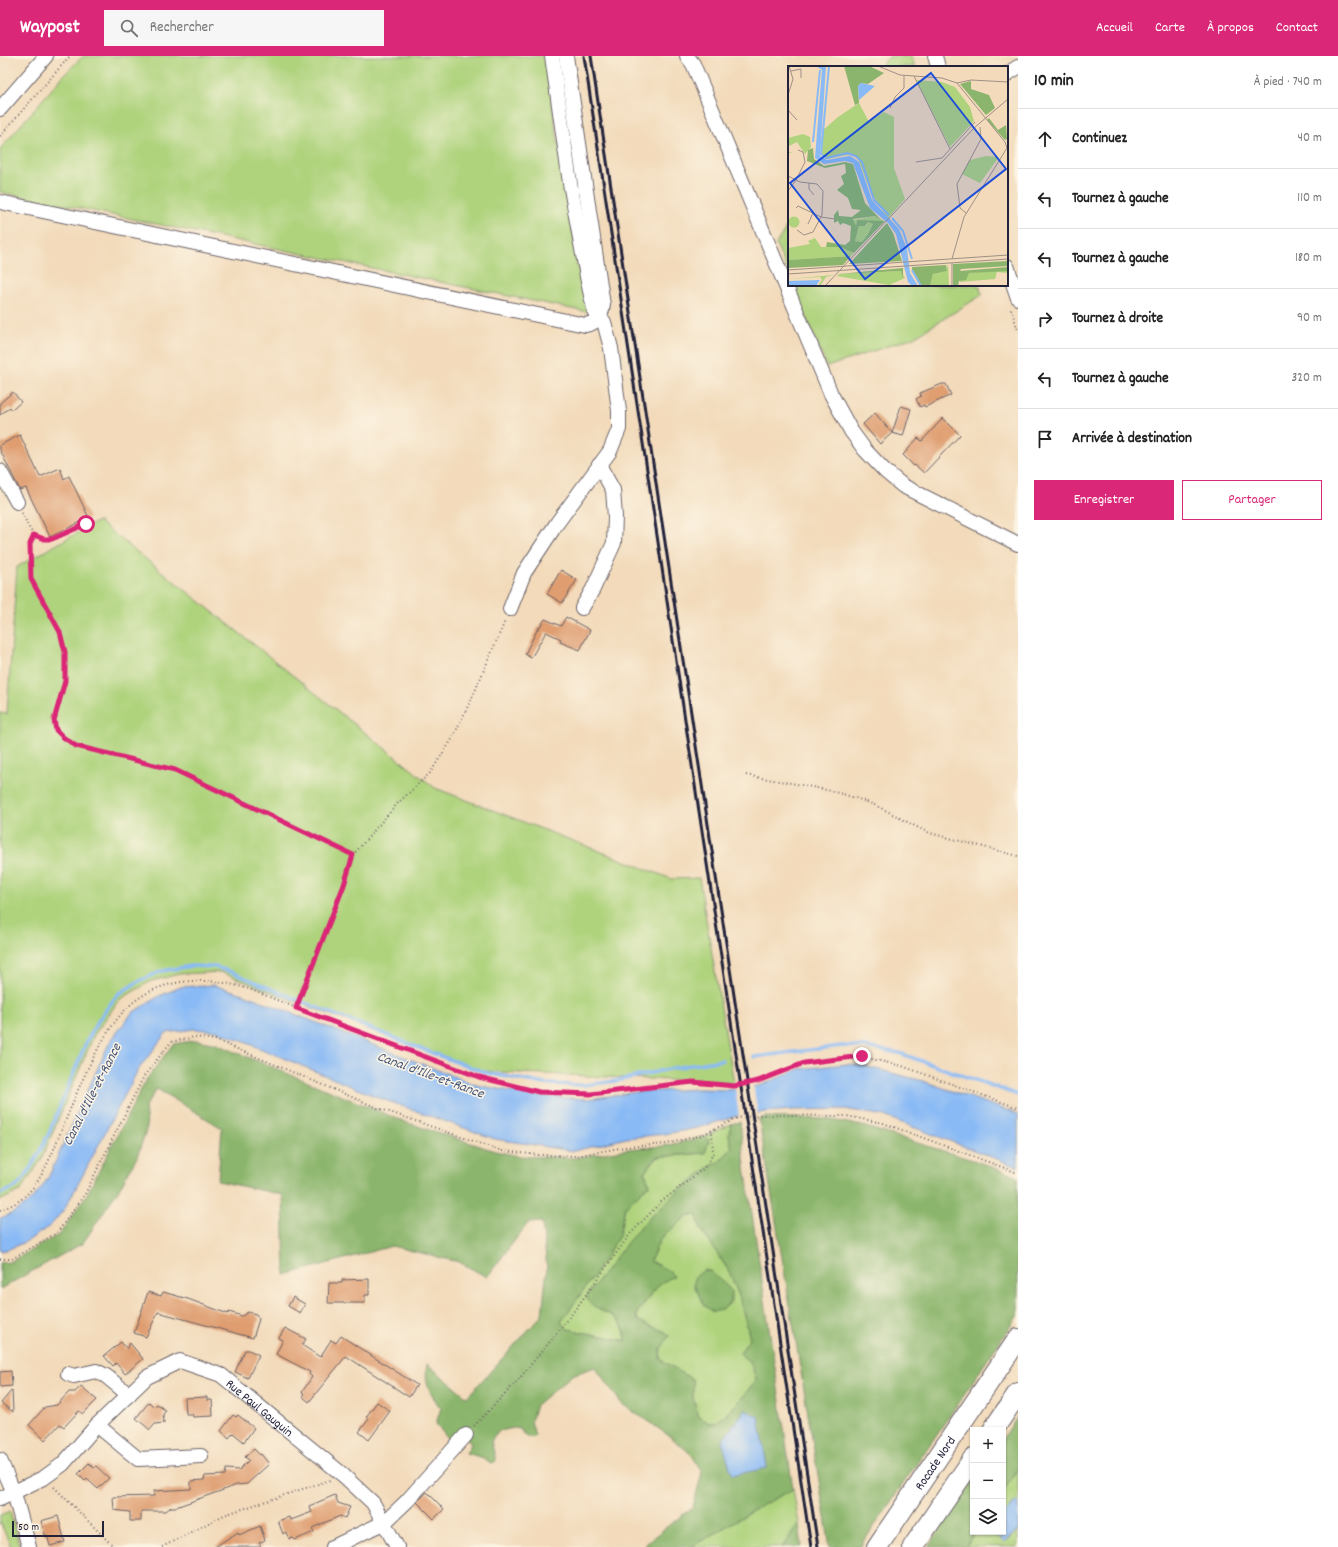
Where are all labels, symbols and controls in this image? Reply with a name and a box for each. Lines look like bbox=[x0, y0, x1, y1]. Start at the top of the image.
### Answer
search box bbox=[104, 10, 384, 46]
text: Waypost bbox=[20, 15, 80, 42]
icon: search bbox=[118, 17, 140, 39]
text: Rechercher bbox=[150, 17, 214, 39]
text: Accueil bbox=[1096, 18, 1133, 38]
text: Carte bbox=[1155, 18, 1185, 38]
text: À propos bbox=[1207, 18, 1254, 38]
text: Contact bbox=[1276, 18, 1318, 38]
inset map bbox=[788, 66, 1008, 286]
text: 10 min bbox=[1034, 70, 1074, 94]
text: À pied · 740 m bbox=[1254, 73, 1322, 92]
icon: ahead bbox=[1034, 128, 1056, 150]
text: Continuez bbox=[1072, 128, 1127, 150]
text: 40 m bbox=[1298, 129, 1322, 148]
icon: left bbox=[1034, 188, 1056, 210]
text: Tournez à gauche bbox=[1072, 188, 1169, 210]
text: 110 m bbox=[1297, 189, 1322, 208]
icon: left bbox=[1034, 248, 1056, 270]
text: Tournez à gauche bbox=[1072, 248, 1169, 270]
text: 180 m bbox=[1295, 249, 1322, 268]
icon: right bbox=[1034, 308, 1056, 330]
text: Tournez à droite bbox=[1072, 308, 1163, 330]
text: 90 m bbox=[1297, 309, 1322, 328]
icon: left bbox=[1034, 368, 1056, 390]
text: Tournez à gauche bbox=[1072, 368, 1169, 390]
text: 320 m bbox=[1292, 369, 1322, 388]
icon: arrive bbox=[1034, 428, 1056, 450]
text: Arrivée à destination bbox=[1072, 428, 1192, 450]
button: Enregistrer bbox=[1034, 480, 1174, 520]
button: Partager bbox=[1182, 480, 1322, 520]
route start bbox=[77, 515, 95, 533]
water label: Canal d'Ille-et-Rance bbox=[58, 1040, 128, 1149]
water label: Canal d'Ille-et-Rance bbox=[374, 1047, 487, 1105]
route end bbox=[853, 1047, 871, 1065]
street label: Rue Paul Gauguin bbox=[221, 1376, 296, 1443]
map controls bbox=[970, 1427, 1006, 1535]
button: + bbox=[970, 1427, 1006, 1463]
street label: Rocade Nord bbox=[911, 1433, 961, 1495]
button: − bbox=[970, 1463, 1006, 1499]
button: layers bbox=[970, 1499, 1006, 1535]
scale bar bbox=[12, 1519, 104, 1538]
text: 50 m bbox=[18, 1520, 39, 1536]

